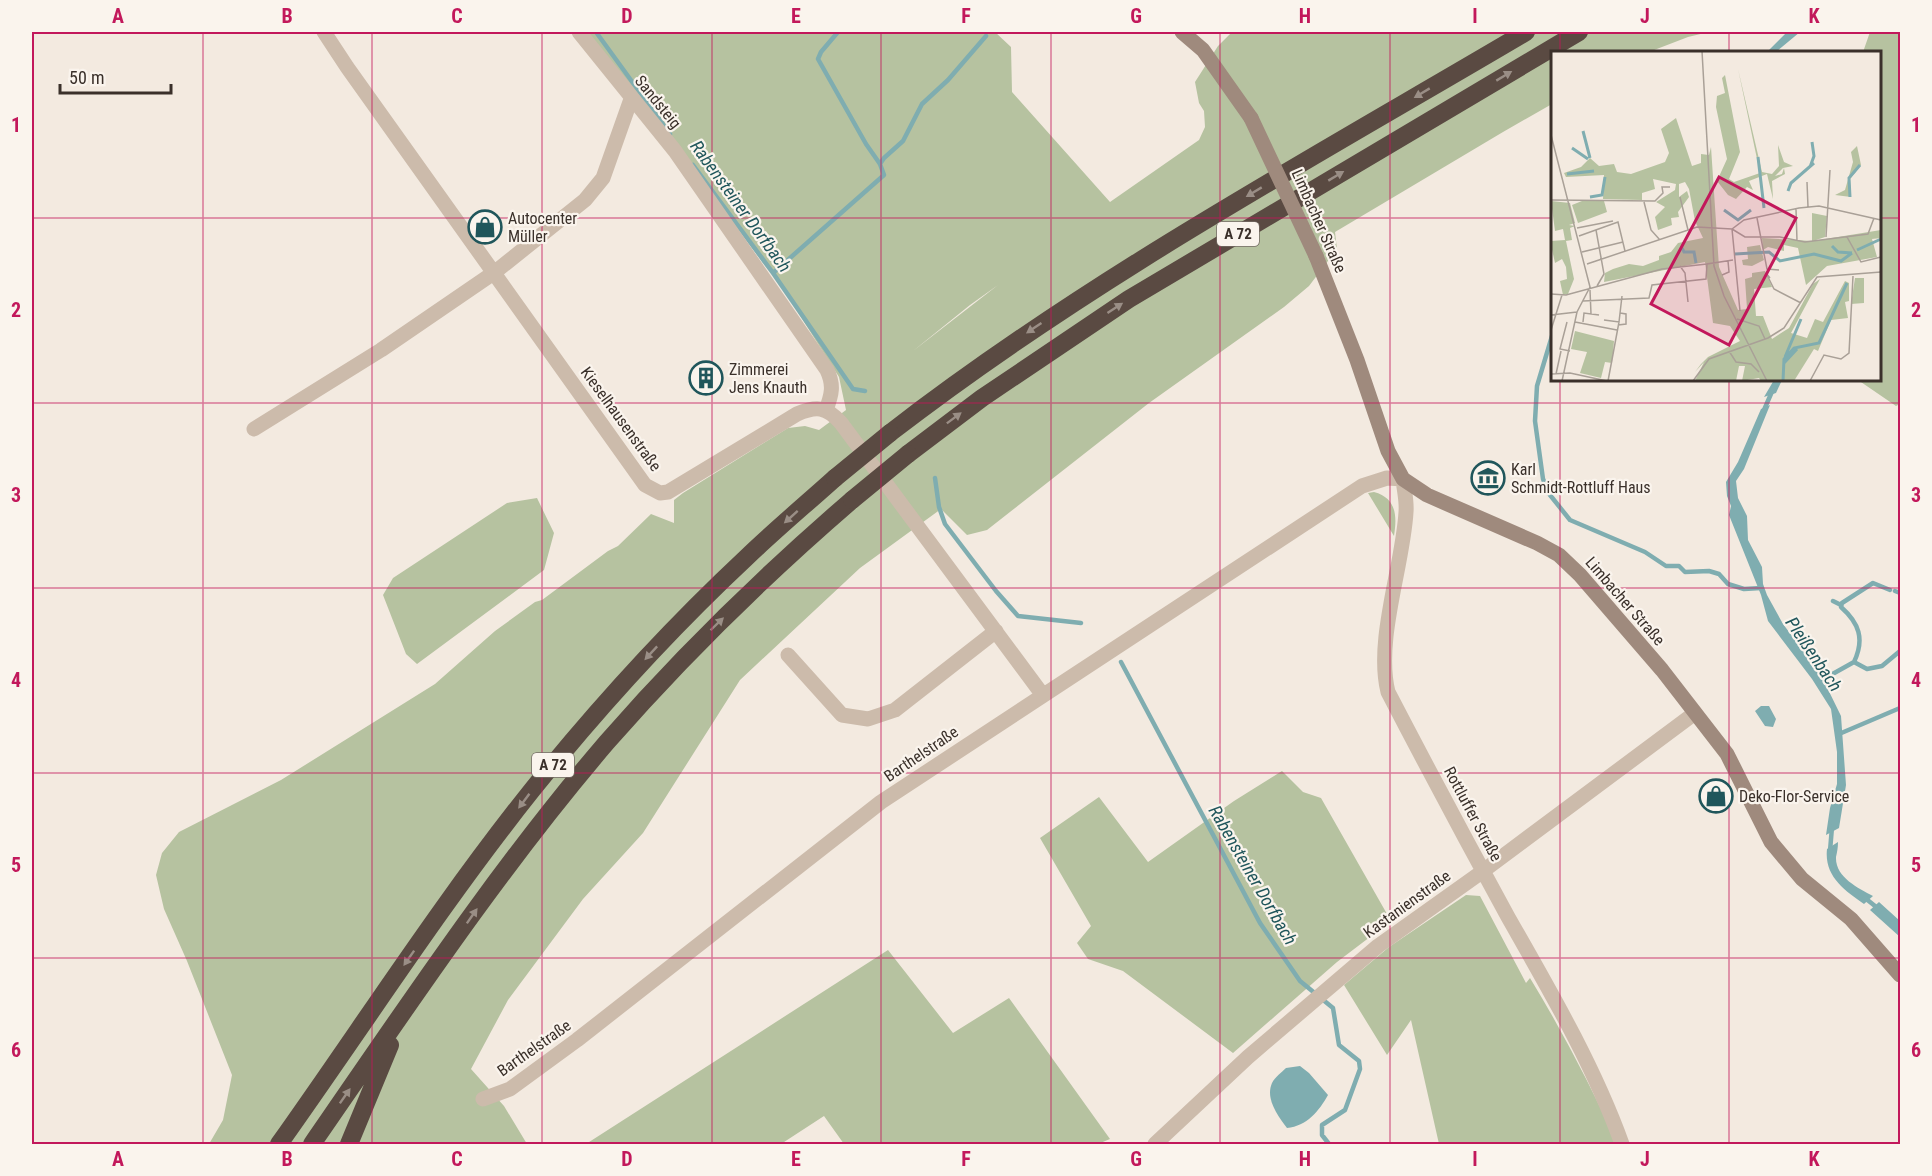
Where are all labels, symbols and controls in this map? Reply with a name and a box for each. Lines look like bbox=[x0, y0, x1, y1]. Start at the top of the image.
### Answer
text: A bbox=[112, 4, 124, 28]
text: B bbox=[281, 4, 293, 28]
text: C bbox=[451, 4, 463, 28]
text: D bbox=[621, 4, 633, 28]
text: E bbox=[791, 4, 801, 28]
text: F bbox=[961, 4, 971, 28]
text: G bbox=[1130, 4, 1142, 28]
text: H bbox=[1299, 4, 1311, 28]
text: I bbox=[1472, 4, 1478, 28]
text: J bbox=[1640, 4, 1650, 28]
text: K bbox=[1808, 4, 1820, 28]
inset map bbox=[1551, 51, 1881, 381]
scale bar bbox=[60, 57, 171, 95]
text: 50 m bbox=[69, 67, 104, 88]
one-way arrow bbox=[1496, 71, 1512, 82]
street label: Sandsteig bbox=[631, 72, 685, 132]
one-way arrow bbox=[1414, 88, 1430, 99]
text: 1 bbox=[11, 113, 21, 137]
text: 1 bbox=[1911, 113, 1921, 137]
water label: Rabensteiner Dorfbach bbox=[686, 136, 796, 276]
street label: Limbacher Straße bbox=[1288, 166, 1350, 276]
one-way arrow bbox=[1328, 170, 1344, 181]
one-way arrow bbox=[1246, 187, 1262, 198]
shop icon: Autocenter Müller bbox=[467, 209, 503, 245]
place label: Autocenter Müller bbox=[508, 209, 577, 246]
road number: A 72 bbox=[1217, 222, 1259, 246]
text: 2 bbox=[11, 298, 21, 322]
text: 2 bbox=[1911, 298, 1921, 322]
one-way arrow bbox=[1107, 303, 1123, 314]
one-way arrow bbox=[1027, 322, 1043, 334]
building icon: Zimmerei Jens Knauth bbox=[688, 360, 724, 396]
place label: Zimmerei Jens Knauth bbox=[729, 360, 807, 397]
street label: Kieselhausenstraße bbox=[577, 363, 665, 475]
one-way arrow bbox=[946, 412, 962, 425]
museum icon: Karl Schmidt-Rottluff Haus bbox=[1470, 460, 1506, 496]
place label: Karl Schmidt-Rottluff Haus bbox=[1511, 460, 1651, 497]
text: 3 bbox=[11, 483, 21, 507]
text: 3 bbox=[1911, 483, 1921, 507]
one-way arrow bbox=[784, 510, 799, 523]
street label: Limbacher Straße bbox=[1581, 553, 1669, 649]
water label: Pleißenbach bbox=[1781, 613, 1847, 695]
one-way arrow bbox=[710, 617, 725, 631]
one-way arrow bbox=[645, 646, 659, 660]
text: 4 bbox=[11, 668, 21, 692]
text: 4 bbox=[1911, 668, 1921, 692]
street label: Barthelstraße bbox=[880, 722, 962, 786]
road number: A 72 bbox=[532, 753, 574, 777]
street label: Rottluffer Straße bbox=[1440, 763, 1506, 865]
shop icon: Deko-Flor-Service bbox=[1698, 778, 1734, 814]
place label: Deko-Flor-Service bbox=[1739, 787, 1849, 806]
one-way arrow bbox=[518, 793, 530, 809]
water label: Rabensteiner Dorfbach bbox=[1205, 802, 1301, 948]
text: 5 bbox=[11, 853, 21, 877]
text: 5 bbox=[1911, 853, 1921, 877]
street label: Kastanienstraße bbox=[1360, 866, 1454, 942]
one-way arrow bbox=[466, 909, 478, 925]
one-way arrow bbox=[404, 950, 415, 966]
street label: Barthelstraße bbox=[494, 1016, 574, 1080]
text: 6 bbox=[11, 1038, 21, 1062]
text: 6 bbox=[1911, 1038, 1921, 1062]
one-way arrow bbox=[339, 1089, 351, 1105]
text: A bbox=[112, 1147, 124, 1171]
text: B bbox=[281, 1147, 293, 1171]
text: C bbox=[451, 1147, 463, 1171]
text: D bbox=[621, 1147, 633, 1171]
text: E bbox=[791, 1147, 801, 1171]
text: F bbox=[961, 1147, 971, 1171]
text: G bbox=[1130, 1147, 1142, 1171]
text: H bbox=[1299, 1147, 1311, 1171]
text: I bbox=[1472, 1147, 1478, 1171]
text: J bbox=[1640, 1147, 1650, 1171]
text: K bbox=[1808, 1147, 1820, 1171]

